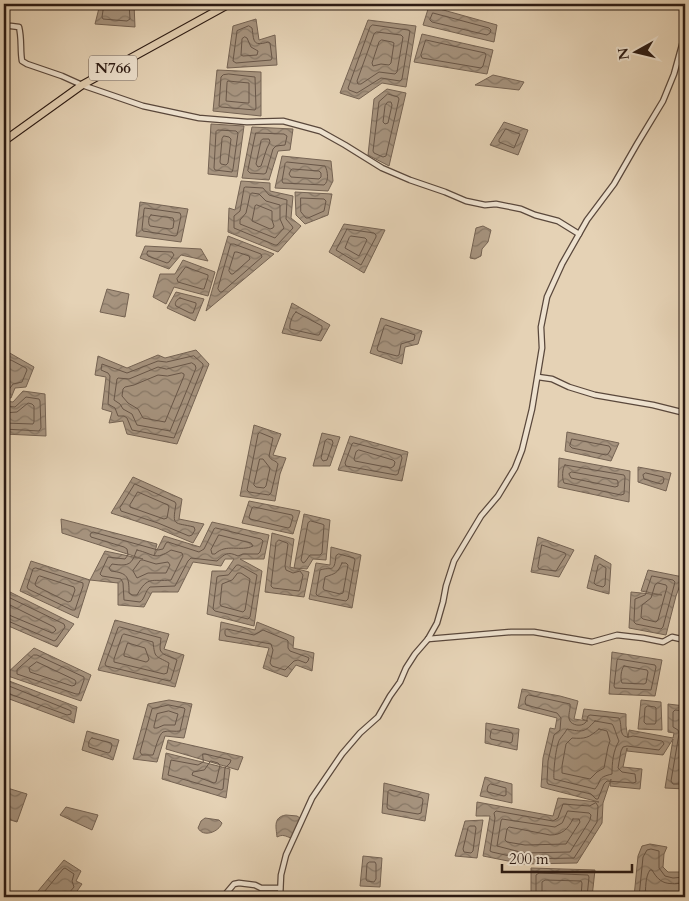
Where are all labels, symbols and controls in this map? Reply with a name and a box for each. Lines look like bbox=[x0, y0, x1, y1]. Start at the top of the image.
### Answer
north arrow bbox=[612, 28, 662, 78]
text: N bbox=[613, 46, 634, 61]
road number: N766 bbox=[89, 56, 137, 80]
scale bar bbox=[502, 841, 632, 873]
text: 200 m bbox=[509, 849, 549, 869]

